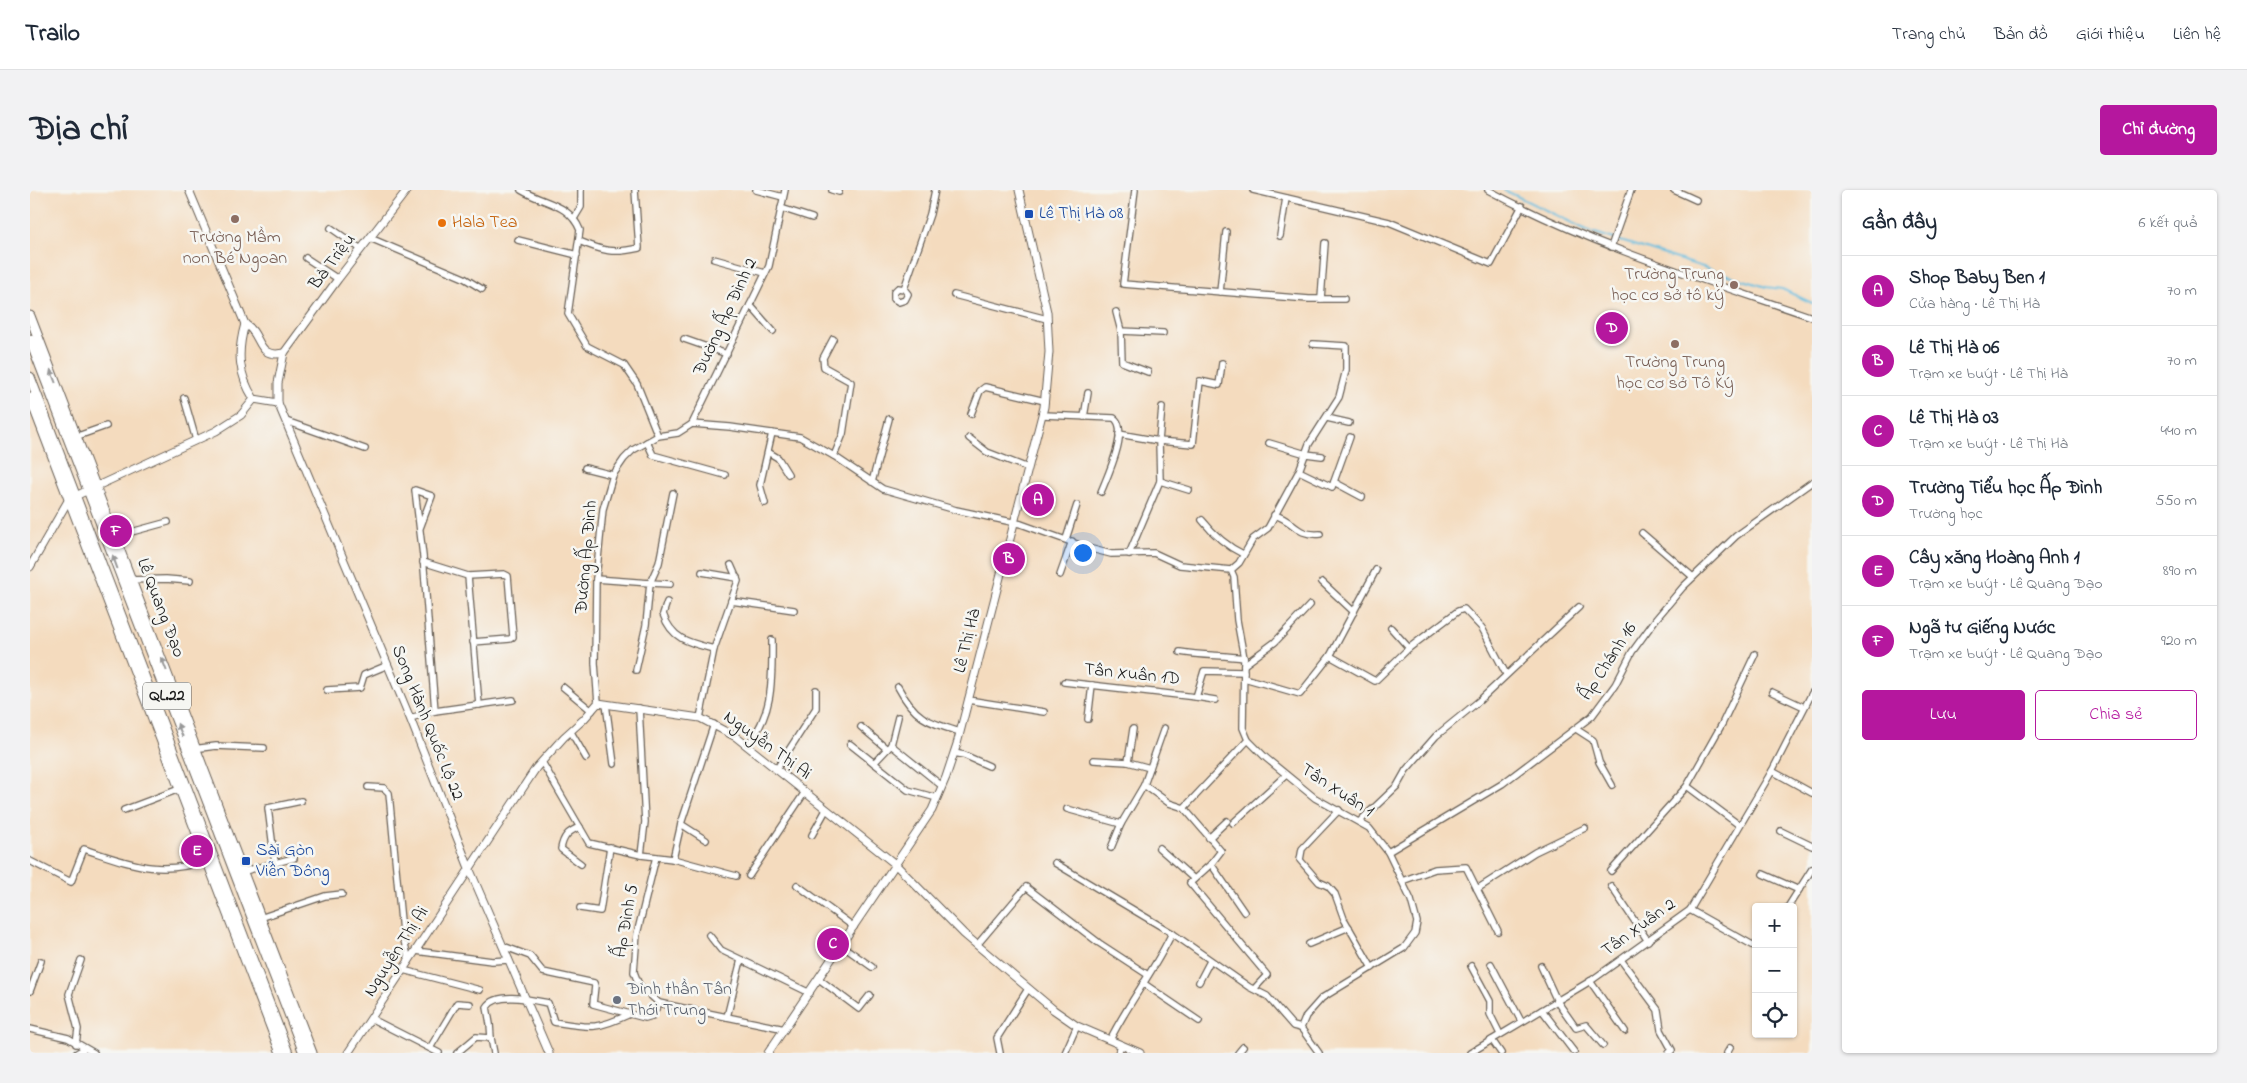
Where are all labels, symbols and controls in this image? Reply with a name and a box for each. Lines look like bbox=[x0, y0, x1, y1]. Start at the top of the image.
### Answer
text: Trailo bbox=[25, 17, 80, 52]
text: Trang chủ bbox=[1892, 22, 1966, 48]
text: Bản đồ bbox=[1994, 22, 2048, 48]
text: Giới thiệu bbox=[2076, 22, 2145, 48]
text: Liên hệ bbox=[2173, 22, 2222, 48]
text: Địa chỉ bbox=[30, 105, 128, 156]
button: Chỉ đường bbox=[2100, 105, 2217, 155]
place label: Lê Thị Hà 08 bbox=[1039, 201, 1124, 227]
marker: Lê Thị Hà 08 bbox=[1023, 208, 1035, 220]
text: Gần đây bbox=[1862, 208, 1937, 238]
place label: Hala Tea bbox=[452, 210, 518, 236]
text: 6 kết quả bbox=[2139, 211, 2197, 235]
marker: Trường Mầm non Bé Ngoan bbox=[229, 213, 241, 225]
marker: Hala Tea bbox=[436, 217, 448, 229]
place label: Trường Mầm non Bé Ngoan bbox=[183, 225, 287, 273]
street label: Bà Triệu bbox=[303, 228, 363, 296]
street label: Đường Ấp Đình 2 bbox=[685, 253, 766, 381]
place label: Trường Trung học cơ sở tô ký bbox=[1611, 262, 1724, 309]
text: Shop Baby Ben 1 bbox=[1909, 265, 2045, 292]
marker: Trường Trung học cơ sở tô ký bbox=[1728, 279, 1740, 291]
text: A bbox=[1873, 279, 1883, 303]
text: 70 m bbox=[2167, 279, 2197, 303]
text: Cửa hàng · Lê Thị Hà bbox=[1909, 292, 2040, 316]
pin: D bbox=[1596, 309, 1628, 347]
text: Lê Thị Hà 06 bbox=[1909, 335, 1999, 362]
marker: Trường Trung học cơ sở Tô Ký bbox=[1669, 338, 1681, 350]
text: B bbox=[1873, 349, 1883, 373]
text: 70 m bbox=[2167, 349, 2197, 373]
place label: Trường Trung học cơ sở Tô Ký bbox=[1616, 350, 1734, 397]
text: Trạm xe buýt · Lê Thị Hà bbox=[1909, 362, 2068, 386]
one-way arrow bbox=[49, 368, 57, 383]
text: Lê Thị Hà 03 bbox=[1909, 405, 1999, 432]
text: C bbox=[1874, 419, 1882, 443]
text: 440 m bbox=[2160, 419, 2197, 443]
text: Trạm xe buýt · Lê Thị Hà bbox=[1909, 432, 2068, 456]
text: Trường Tiểu học Ấp Đình bbox=[1909, 475, 2102, 502]
pin: A bbox=[1022, 481, 1054, 519]
text: D bbox=[1872, 489, 1884, 513]
text: 550 m bbox=[2155, 489, 2197, 513]
street label: Đường Ấp Đình bbox=[567, 499, 606, 616]
text: Trường học bbox=[1909, 502, 1983, 526]
pin: F bbox=[100, 512, 132, 550]
pin: B bbox=[993, 540, 1025, 578]
your location bbox=[1070, 540, 1096, 566]
text: Cây xăng Hoàng Anh 1 bbox=[1909, 545, 2080, 572]
one-way arrow bbox=[111, 554, 119, 569]
street label: Lê Quang Đạo bbox=[128, 555, 191, 662]
text: E bbox=[1873, 559, 1883, 583]
text: 890 m bbox=[2163, 559, 2197, 583]
text: Trạm xe buýt · Lê Quang Đạo bbox=[1909, 572, 2103, 596]
street label: Lê Thị Hà bbox=[947, 606, 989, 676]
text: Ngã tư Giếng Nước bbox=[1909, 615, 2055, 642]
street label: Ấp Chánh 16 bbox=[1572, 617, 1644, 706]
text: F bbox=[1873, 629, 1883, 653]
text: 920 m bbox=[2161, 629, 2197, 653]
street label: Song Hành Quốc Lộ 22 bbox=[383, 641, 470, 805]
text: Trạm xe buýt · Lê Quang Đạo bbox=[1909, 642, 2103, 666]
one-way arrow bbox=[160, 656, 168, 671]
street label: Tân Xuân 1D bbox=[1083, 657, 1181, 693]
road number: QL.22 bbox=[143, 682, 191, 710]
button: Lưu bbox=[1862, 690, 2025, 740]
button: Chia sẻ bbox=[2035, 690, 2197, 740]
street label: Nguyễn Thị Ai bbox=[717, 705, 816, 788]
one-way arrow bbox=[176, 722, 184, 737]
street label: Tân Xuân 1 bbox=[1295, 758, 1379, 825]
pin: E bbox=[181, 832, 213, 870]
place label: Sài Gòn Viễn Đông bbox=[255, 838, 330, 886]
marker: Sài Gòn Viễn Đông bbox=[240, 855, 252, 867]
street label: Ấp Đình 5 bbox=[606, 882, 646, 960]
street label: Tân Xuân 2 bbox=[1597, 892, 1681, 964]
street label: Nguyễn Thị Ai bbox=[358, 902, 437, 1003]
map controls bbox=[1752, 903, 1797, 1038]
button: + bbox=[1752, 903, 1797, 948]
pin: C bbox=[817, 925, 849, 963]
button: − bbox=[1752, 948, 1797, 993]
place label: Đình thần Tân Thới Trung bbox=[626, 977, 732, 1025]
button: locate bbox=[1752, 993, 1797, 1038]
marker: Đình thần Tân Thới Trung bbox=[611, 994, 623, 1006]

